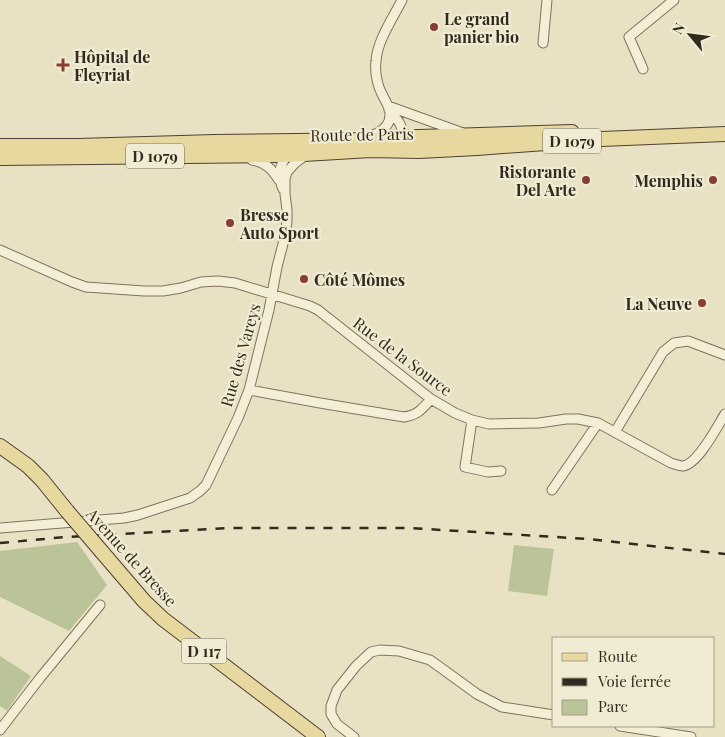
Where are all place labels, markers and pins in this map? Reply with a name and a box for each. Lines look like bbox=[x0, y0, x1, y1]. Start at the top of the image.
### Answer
place label: Le grand panier bio bbox=[444, 8, 519, 47]
marker: Le grand panier bio bbox=[428, 21, 440, 33]
place label: Hôpital de Fleyriat bbox=[74, 46, 150, 85]
marker: Hôpital de Fleyriat bbox=[56, 58, 70, 72]
place label: Ristorante Del Arte bbox=[499, 161, 576, 200]
place label: Memphis bbox=[634, 170, 703, 191]
marker: Ristorante Del Arte bbox=[580, 174, 592, 186]
marker: Memphis bbox=[707, 174, 719, 186]
place label: Bresse Auto Sport bbox=[239, 204, 320, 243]
marker: Bresse Auto Sport bbox=[224, 217, 236, 229]
place label: Côté Mômes bbox=[314, 269, 405, 290]
marker: Côté Mômes bbox=[298, 273, 310, 285]
place label: La Neuve bbox=[625, 293, 692, 314]
marker: La Neuve bbox=[696, 297, 708, 309]

